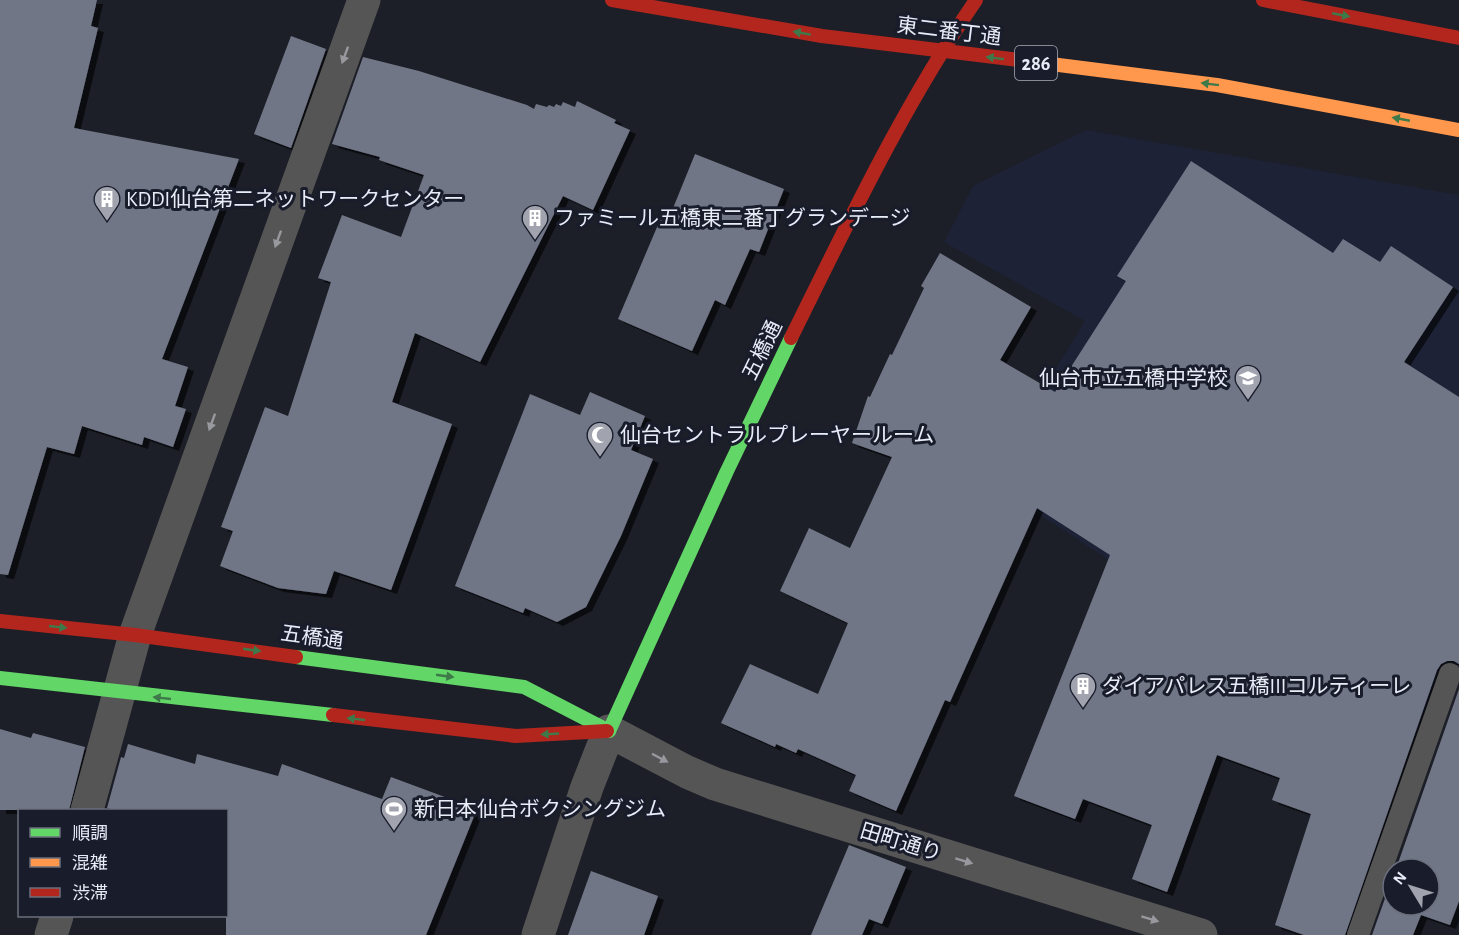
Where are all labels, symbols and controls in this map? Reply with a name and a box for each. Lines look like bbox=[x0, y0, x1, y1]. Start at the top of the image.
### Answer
one-way arrow bbox=[1332, 11, 1351, 20]
street label: 東二番丁通 bbox=[896, 14, 1002, 48]
one-way arrow bbox=[792, 28, 811, 37]
one-way arrow bbox=[339, 46, 349, 64]
road number: 286 bbox=[1015, 46, 1057, 80]
one-way arrow bbox=[986, 53, 1005, 63]
one-way arrow bbox=[1200, 80, 1219, 89]
one-way arrow bbox=[1392, 115, 1411, 124]
building icon: KDDI仙台第二ネットワークセンター bbox=[92, 184, 122, 222]
place label: KDDI仙台第二ネットワークセンター bbox=[126, 188, 464, 210]
building icon: ファミール五橋東二番丁グランデージ bbox=[520, 203, 550, 241]
place label: ファミール五橋東二番丁グランデージ bbox=[554, 207, 911, 229]
one-way arrow bbox=[273, 230, 283, 248]
street label: 五橋通 bbox=[738, 317, 786, 383]
school or university icon: 仙台市立五橋中学校 bbox=[1233, 363, 1263, 401]
place label: 仙台市立五橋中学校 bbox=[1039, 367, 1228, 389]
one-way arrow bbox=[207, 413, 217, 431]
mosque icon: 仙台セントラルプレーヤールーム bbox=[585, 420, 615, 458]
place label: 仙台セントラルプレーヤールーム bbox=[620, 424, 934, 446]
one-way arrow bbox=[49, 622, 68, 632]
street label: 五橋通 bbox=[279, 622, 345, 652]
one-way arrow bbox=[242, 646, 261, 655]
building icon: ダイアパレス五橋IIIコルティーレ bbox=[1068, 671, 1098, 709]
one-way arrow bbox=[436, 672, 455, 681]
place label: ダイアパレス五橋IIIコルティーレ bbox=[1102, 675, 1411, 697]
one-way arrow bbox=[153, 693, 172, 702]
one-way arrow bbox=[347, 714, 366, 724]
one-way arrow bbox=[541, 730, 560, 739]
one-way arrow bbox=[652, 753, 669, 763]
sports icon: 新日本仙台ボクシングジム bbox=[379, 794, 409, 832]
place label: 新日本仙台ボクシングジム bbox=[414, 798, 666, 820]
legend bbox=[18, 809, 228, 917]
street label: 田町通り bbox=[858, 819, 944, 865]
text: 順調 bbox=[72, 825, 108, 843]
text: 混雑 bbox=[72, 853, 108, 873]
one-way arrow bbox=[955, 857, 973, 866]
north arrow bbox=[1381, 857, 1441, 917]
text: N bbox=[1390, 869, 1410, 888]
text: 渋滞 bbox=[72, 884, 108, 903]
one-way arrow bbox=[1141, 915, 1159, 924]

